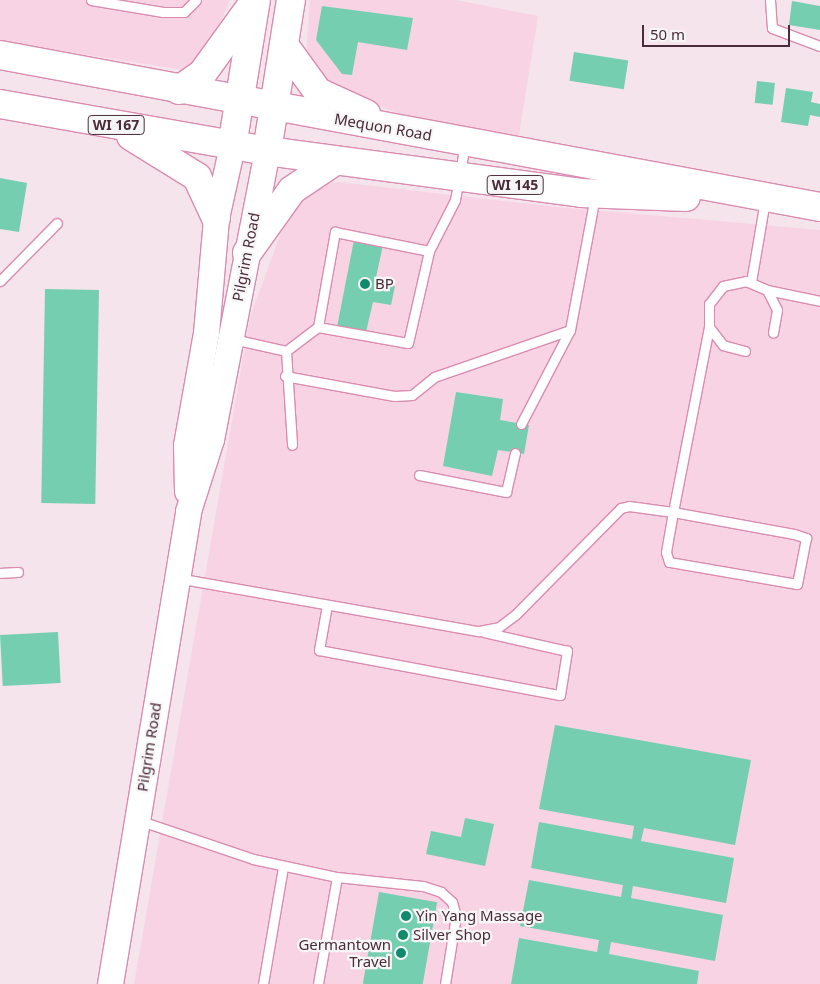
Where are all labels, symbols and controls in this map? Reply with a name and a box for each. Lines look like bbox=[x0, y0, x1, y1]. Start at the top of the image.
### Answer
scale bar bbox=[645, 15, 792, 47]
text: 50 m bbox=[650, 24, 685, 44]
street label: Mequon Road bbox=[333, 110, 433, 144]
road number: WI 167 bbox=[87, 114, 145, 136]
road number: WI 145 bbox=[486, 174, 544, 196]
street label: Pilgrim Road bbox=[229, 211, 263, 303]
place label: BP bbox=[375, 275, 394, 293]
marker: BP bbox=[359, 278, 371, 290]
street label: Pilgrim Road bbox=[133, 701, 165, 793]
place label: Yin Yang Massage bbox=[416, 907, 543, 925]
marker: Yin Yang Massage bbox=[400, 910, 412, 922]
place label: Silver Shop bbox=[413, 926, 491, 944]
marker: Silver Shop bbox=[397, 929, 409, 941]
place label: Germantown Travel bbox=[298, 935, 391, 970]
marker: Germantown Travel bbox=[395, 947, 407, 959]

